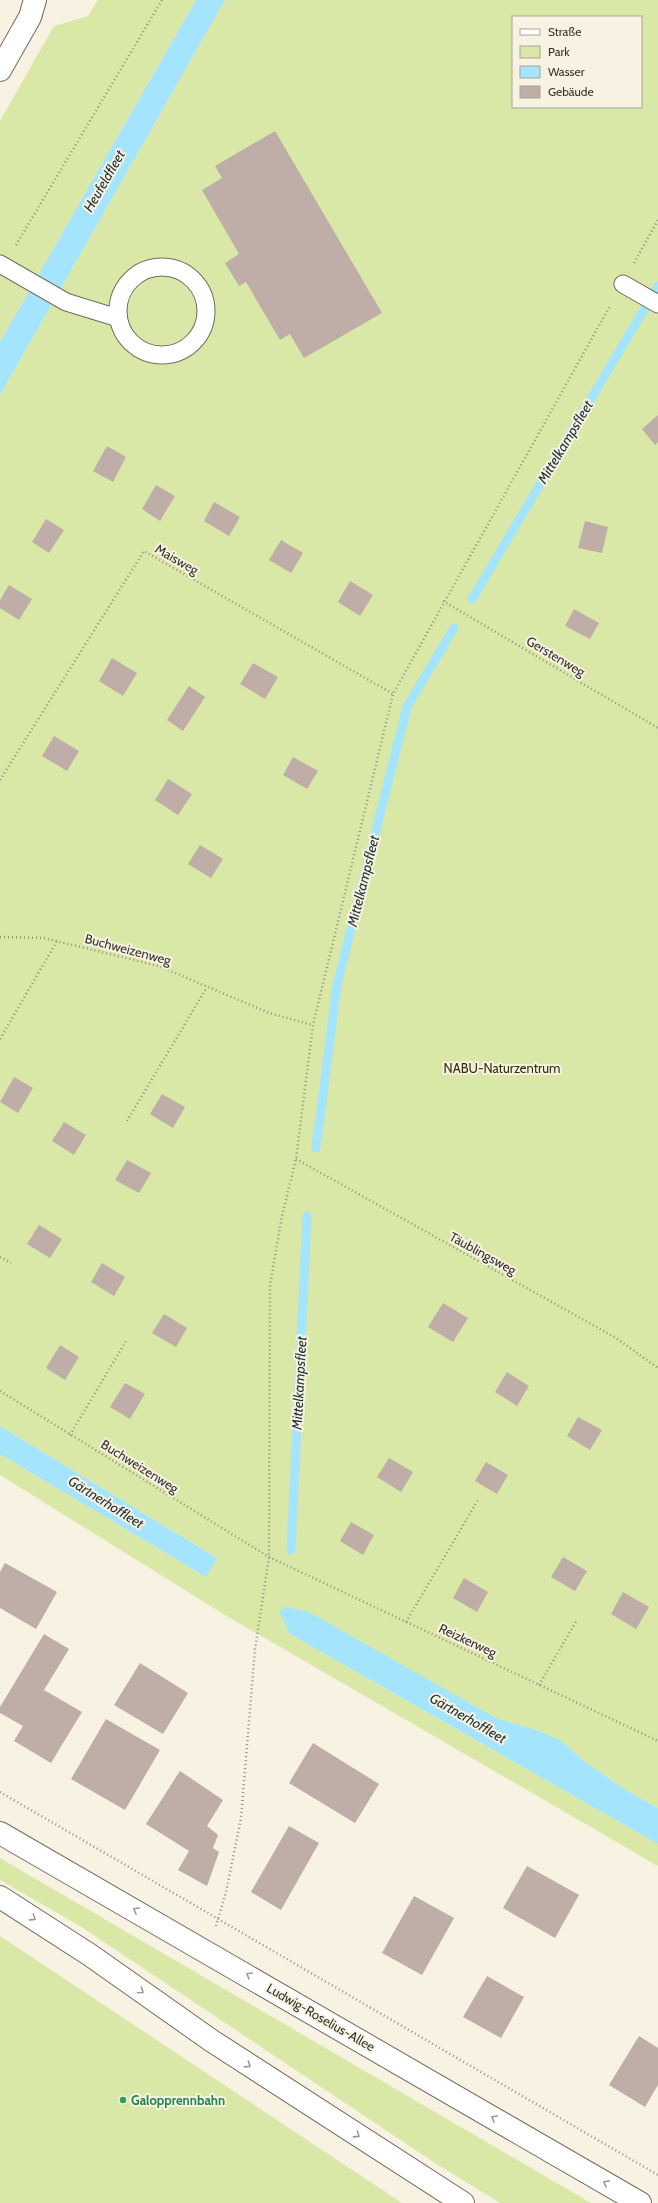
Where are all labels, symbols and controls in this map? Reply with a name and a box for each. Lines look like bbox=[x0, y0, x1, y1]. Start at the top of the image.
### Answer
legend bbox=[512, 16, 642, 108]
text: Straße bbox=[548, 24, 581, 39]
text: Park bbox=[548, 44, 570, 59]
text: Wasser bbox=[548, 64, 585, 79]
text: Gebäude bbox=[548, 84, 594, 99]
water label: Heufeldfleet bbox=[79, 146, 129, 215]
water label: Mittelkampsfleet bbox=[533, 397, 597, 488]
street label: Maisweg bbox=[152, 540, 202, 578]
street label: Gerstenweg bbox=[524, 632, 589, 680]
water label: Mittelkampsfleet bbox=[343, 833, 383, 930]
street label: Buchweizenweg bbox=[83, 930, 173, 968]
park label: NABU-Naturzentrum bbox=[444, 1060, 560, 1076]
street label: Täublingsweg bbox=[447, 1228, 520, 1278]
water label: Mittelkampsfleet bbox=[288, 1335, 310, 1431]
street label: Buchweizenweg bbox=[98, 1436, 182, 1496]
water label: Gärtnerhoffleet bbox=[65, 1472, 148, 1533]
street label: Reizkerweg bbox=[437, 1620, 500, 1661]
water label: Gärtnerhoffleet bbox=[426, 1689, 510, 1748]
one-way arrow bbox=[133, 1908, 140, 1915]
one-way arrow bbox=[29, 1914, 36, 1921]
one-way arrow bbox=[246, 1973, 253, 1980]
street label: Ludwig-Roselius-Allee bbox=[264, 1980, 378, 2055]
one-way arrow bbox=[136, 1986, 143, 1993]
one-way arrow bbox=[244, 2060, 251, 2067]
place label: Galopprennbahn bbox=[131, 2092, 225, 2108]
marker: Galopprennbahn bbox=[118, 2095, 128, 2105]
one-way arrow bbox=[491, 2115, 498, 2123]
one-way arrow bbox=[353, 2131, 360, 2138]
one-way arrow bbox=[603, 2181, 611, 2188]

